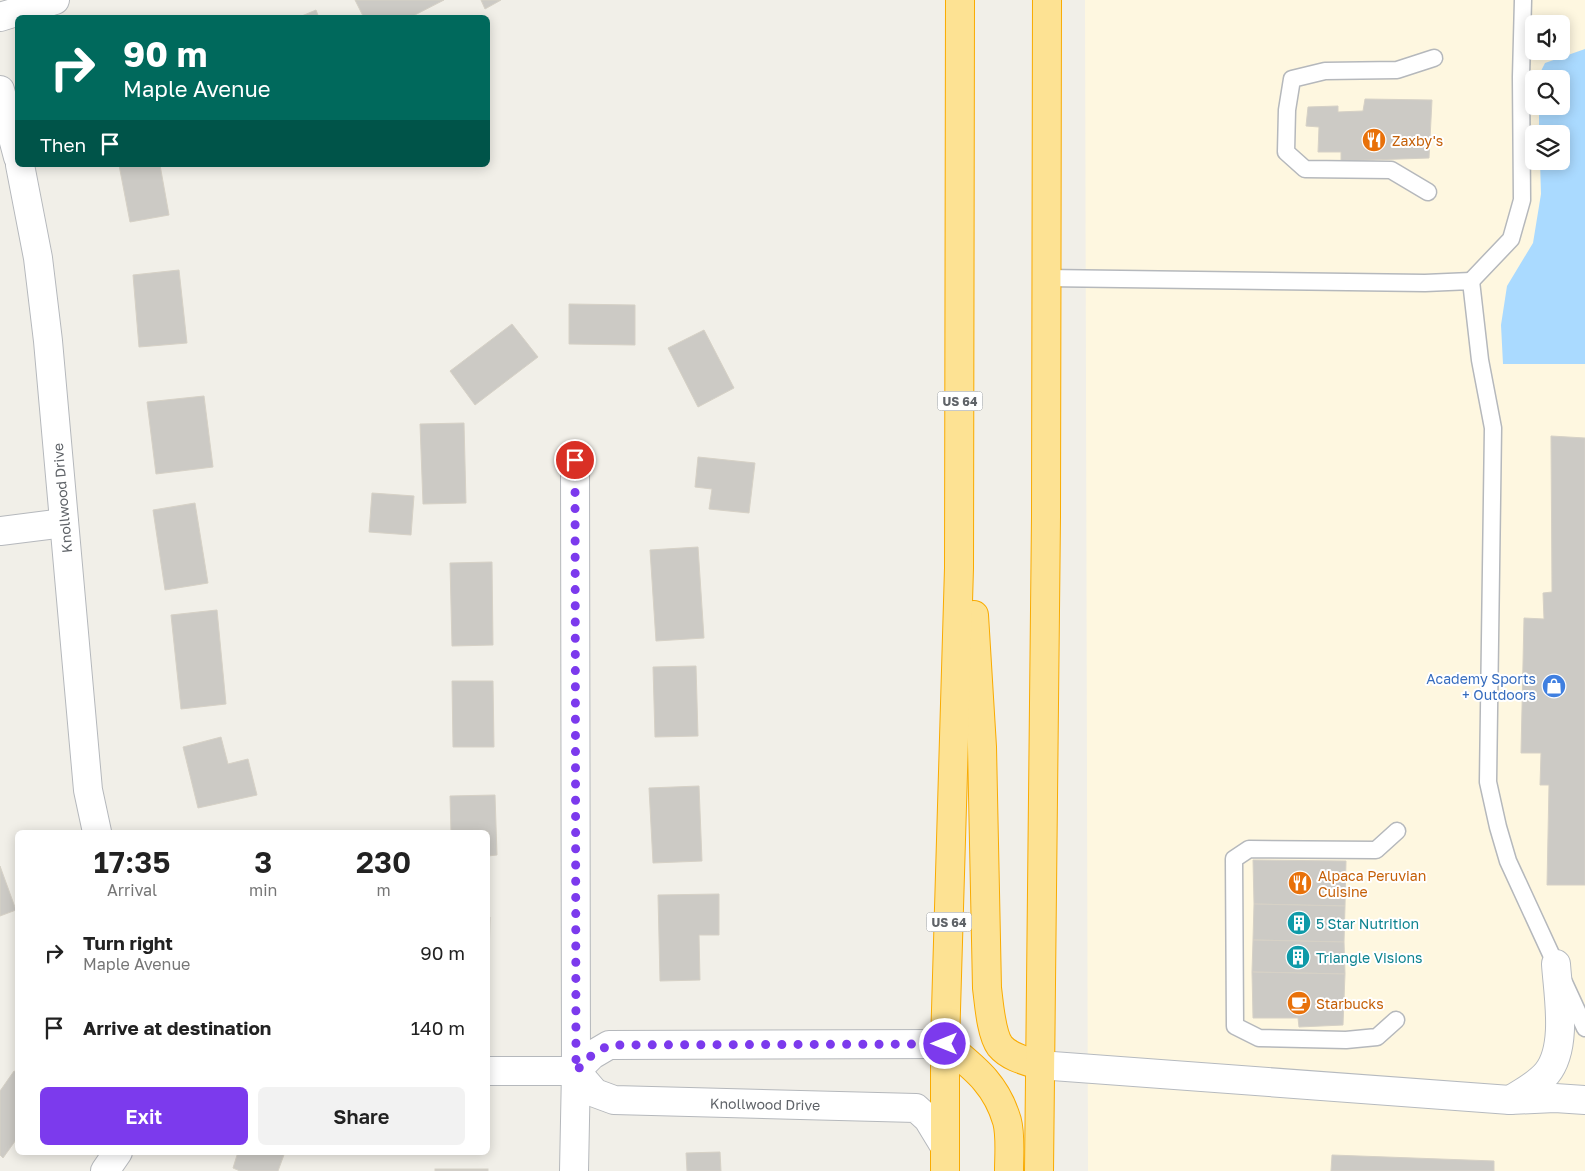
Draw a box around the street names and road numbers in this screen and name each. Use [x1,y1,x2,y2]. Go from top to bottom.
road number: US 64 [938,392,982,411]
street label: Knollwood Drive [49,442,75,554]
road number: US 64 [926,912,972,932]
street label: Knollwood Drive [710,1095,820,1113]

